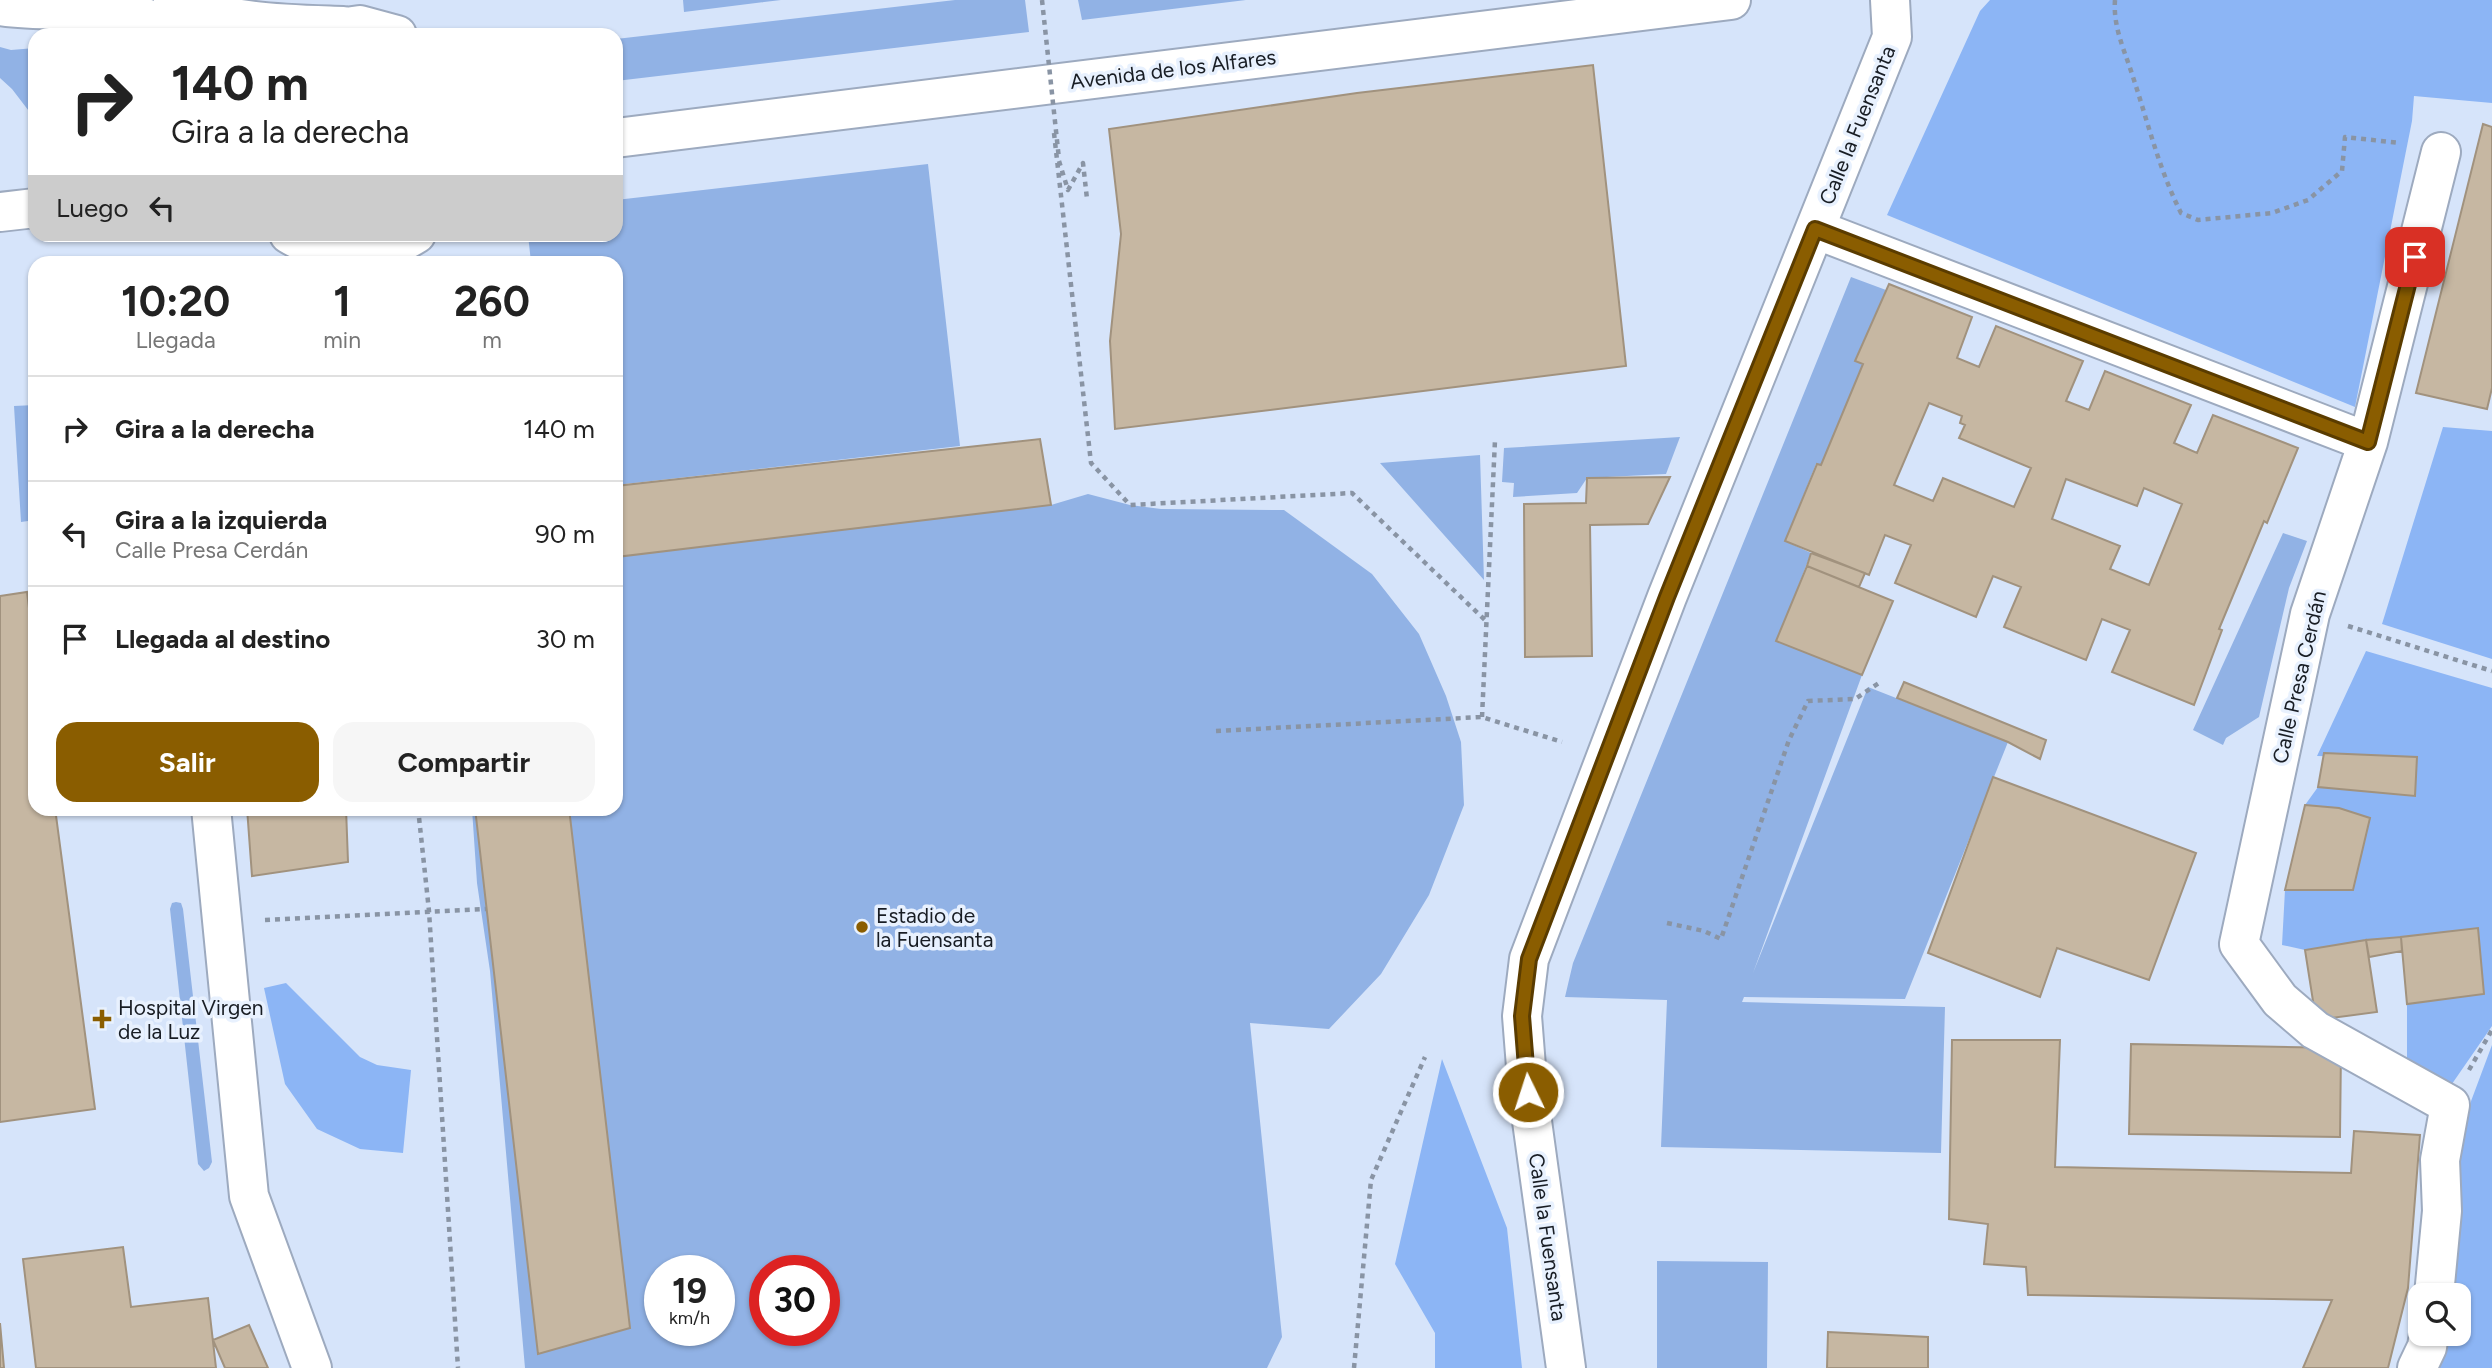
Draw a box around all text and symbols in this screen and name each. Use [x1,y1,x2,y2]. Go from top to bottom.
street label: Calle la Fuensanta [1814,42,1900,208]
street label: Avenida de los Alfares [1069,44,1277,94]
text: 140 m [171,53,309,112]
icon: right [56,56,147,147]
text: Gira a la derecha [171,113,409,151]
icon: left [143,189,181,227]
text: Luego [56,192,129,224]
pin [2385,227,2445,287]
icon: arrive [2396,238,2434,276]
text: 10:20 [121,276,230,327]
text: 1 [333,276,351,327]
text: 260 [454,276,530,327]
text: Llegada [136,326,216,354]
text: min [323,326,361,354]
text: m [482,326,502,354]
icon: right [56,410,94,448]
text: Gira a la derecha [115,413,315,445]
text: 140 m [523,413,595,445]
text: Gira a la izquierda [115,504,327,536]
icon: left [56,515,94,553]
text: 90 m [535,518,595,550]
text: Calle Presa Cerdán [115,536,308,564]
street label: Calle Presa Cerdán [2267,588,2331,766]
icon: arrive [56,620,94,658]
text: Llegada al destino [115,623,330,655]
text: 30 m [536,623,595,655]
button: Salir [56,722,319,802]
button: Compartir [333,722,595,802]
place label: Estadio de la Fuensanta [876,903,993,952]
marker: Estadio de la Fuensanta [854,919,870,935]
place label: Hospital Virgen de la Luz [118,995,263,1044]
marker: Hospital Virgen de la Luz [92,1009,112,1029]
position arrow [1491,1055,1565,1129]
street label: Calle la Fuensanta [1524,1151,1572,1323]
speed limit sign: 30 [749,1255,840,1346]
text: 19 [672,1270,707,1312]
map controls [2408,1283,2471,1346]
button: search [2408,1283,2471,1346]
text: km/h [669,1307,710,1329]

